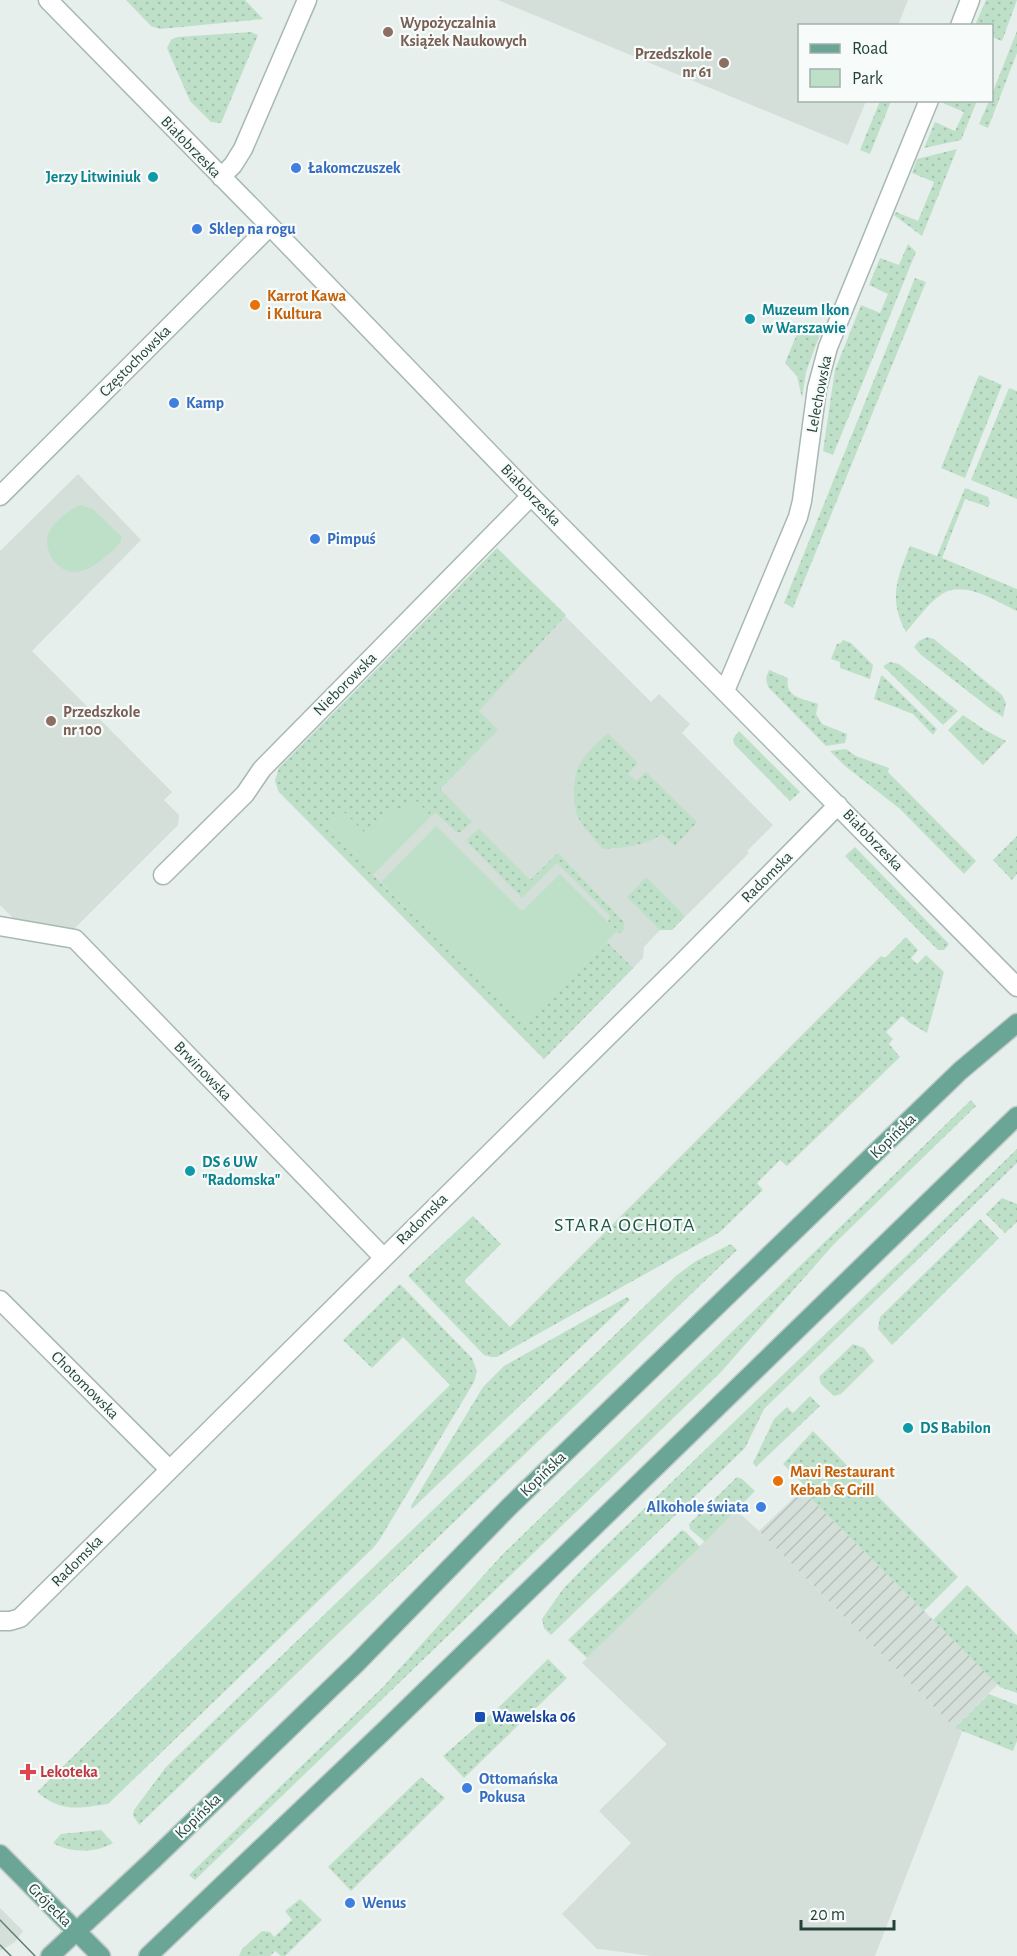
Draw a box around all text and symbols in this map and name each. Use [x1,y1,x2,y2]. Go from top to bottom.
place label: Wypożyczalnia Książek Naukowych [400,15,527,50]
legend [798,24,993,102]
marker: Wypożyczalnia Książek Naukowych [381,25,395,39]
text: Road [852,40,888,58]
place label: Przedszkole nr 61 [635,46,712,80]
marker: Przedszkole nr 61 [717,56,731,70]
text: Park [852,70,884,88]
street label: Białobrzeska [158,113,224,181]
place label: Łakomczuszek [307,160,401,176]
marker: Łakomczuszek [289,161,303,175]
place label: Jerzy Litwiniuk [46,169,141,186]
marker: Jerzy Litwiniuk [146,170,160,184]
place label: Sklep na rogu [209,221,296,237]
marker: Sklep na rogu [190,222,204,236]
place label: Karrot Kawa i Kultura [267,288,346,322]
marker: Karrot Kawa i Kultura [248,298,262,312]
place label: Muzeum Ikon w Warszawie [762,302,850,336]
marker: Muzeum Ikon w Warszawie [743,312,757,326]
street label: Częstochowska [96,322,174,400]
street label: Lelechowska [804,354,834,434]
place label: Kamp [186,395,224,411]
marker: Kamp [167,396,181,410]
street label: Białobrzeska [498,461,564,529]
place label: Pimpuś [327,531,376,547]
marker: Pimpuś [308,532,322,546]
street label: Nieborowska [310,649,380,719]
place label: Przedszkole nr 100 [63,704,141,738]
marker: Przedszkole nr 100 [44,714,58,728]
street label: Białobrzeska [840,806,906,874]
street label: Radomska [738,848,796,906]
street label: Brwinowska [171,1038,235,1104]
street label: Kopińska [867,1111,919,1161]
place label: DS 6 UW "Radomska" [202,1154,281,1188]
marker: DS 6 UW "Radomska" [183,1164,197,1178]
street label: Radomska [393,1190,451,1248]
district label: STARA OCHOTA [554,1215,696,1235]
street label: Chotomowska [48,1348,122,1422]
place label: DS Babilon [920,1420,991,1436]
marker: DS Babilon [901,1421,915,1435]
street label: Kopińska [517,1449,569,1499]
place label: Mavi Restaurant Kebab & Grill [790,1464,895,1498]
marker: Mavi Restaurant Kebab & Grill [771,1474,785,1488]
place label: Alkohole świata [647,1499,749,1515]
marker: Alkohole świata [754,1500,768,1514]
street label: Radomska [48,1532,106,1590]
place label: Wawelska 06 [492,1709,576,1725]
marker: Wawelska 06 [473,1710,487,1724]
place label: Lekoteka [40,1764,98,1780]
marker: Lekoteka [21,1765,35,1779]
place label: Ottomańska Pokusa [479,1771,559,1805]
marker: Ottomańska Pokusa [460,1781,474,1795]
street label: Kopińska [172,1791,224,1841]
street label: Grójecka [24,1880,75,1931]
scale bar [801,1893,894,1931]
place label: Wenus [362,1895,406,1911]
marker: Wenus [343,1896,357,1910]
text: 20 m [810,1906,845,1924]

